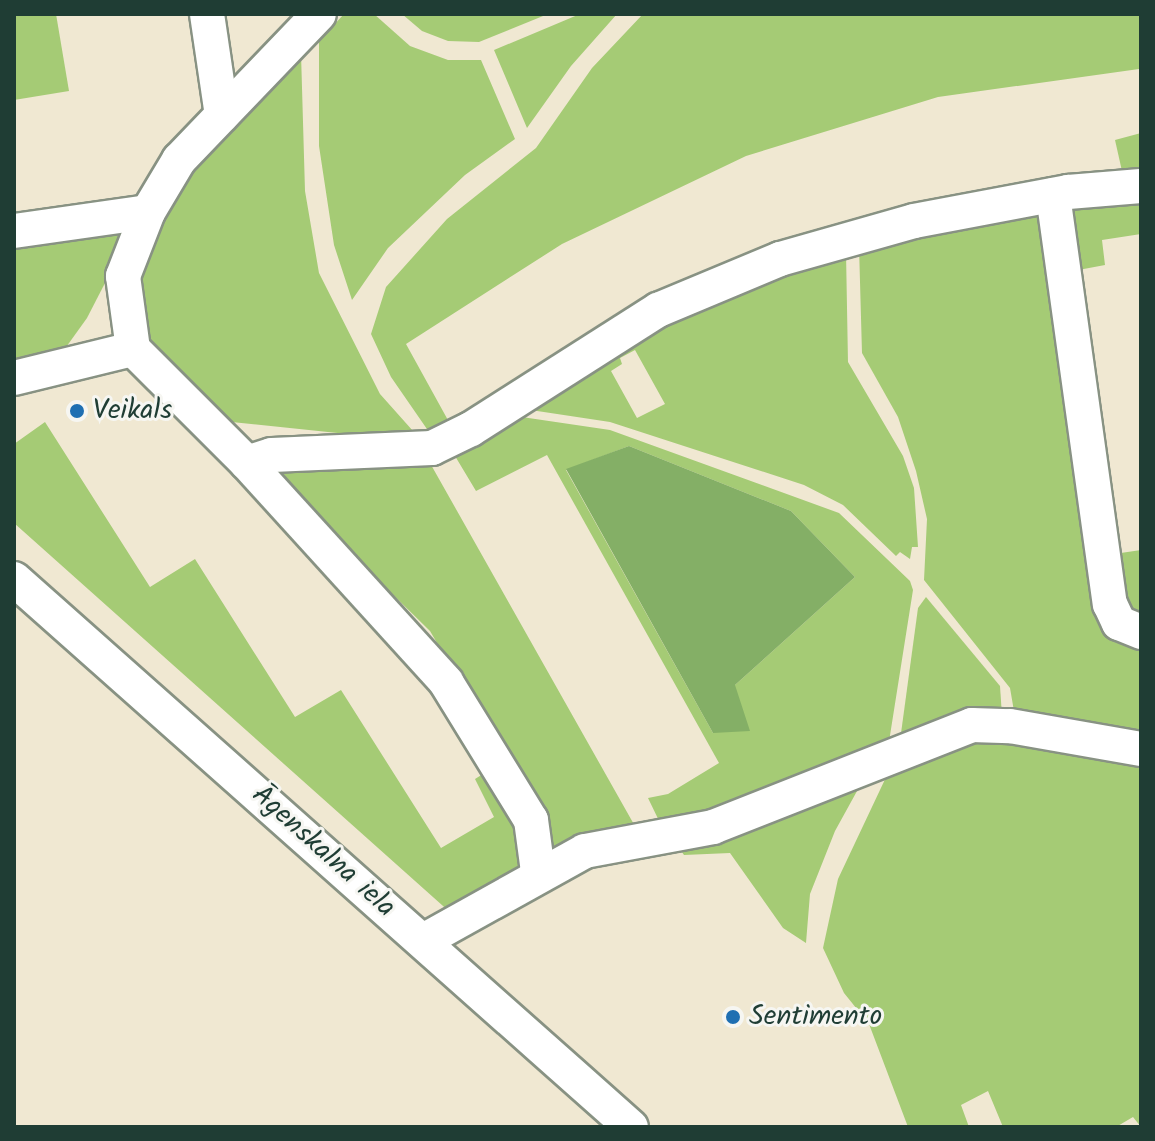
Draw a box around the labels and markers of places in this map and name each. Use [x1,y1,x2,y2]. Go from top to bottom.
place label: Veikals [93,394,172,428]
marker: Veikals [68,402,86,420]
place label: Sentimento [749,1000,882,1034]
marker: Sentimento [724,1008,742,1026]

